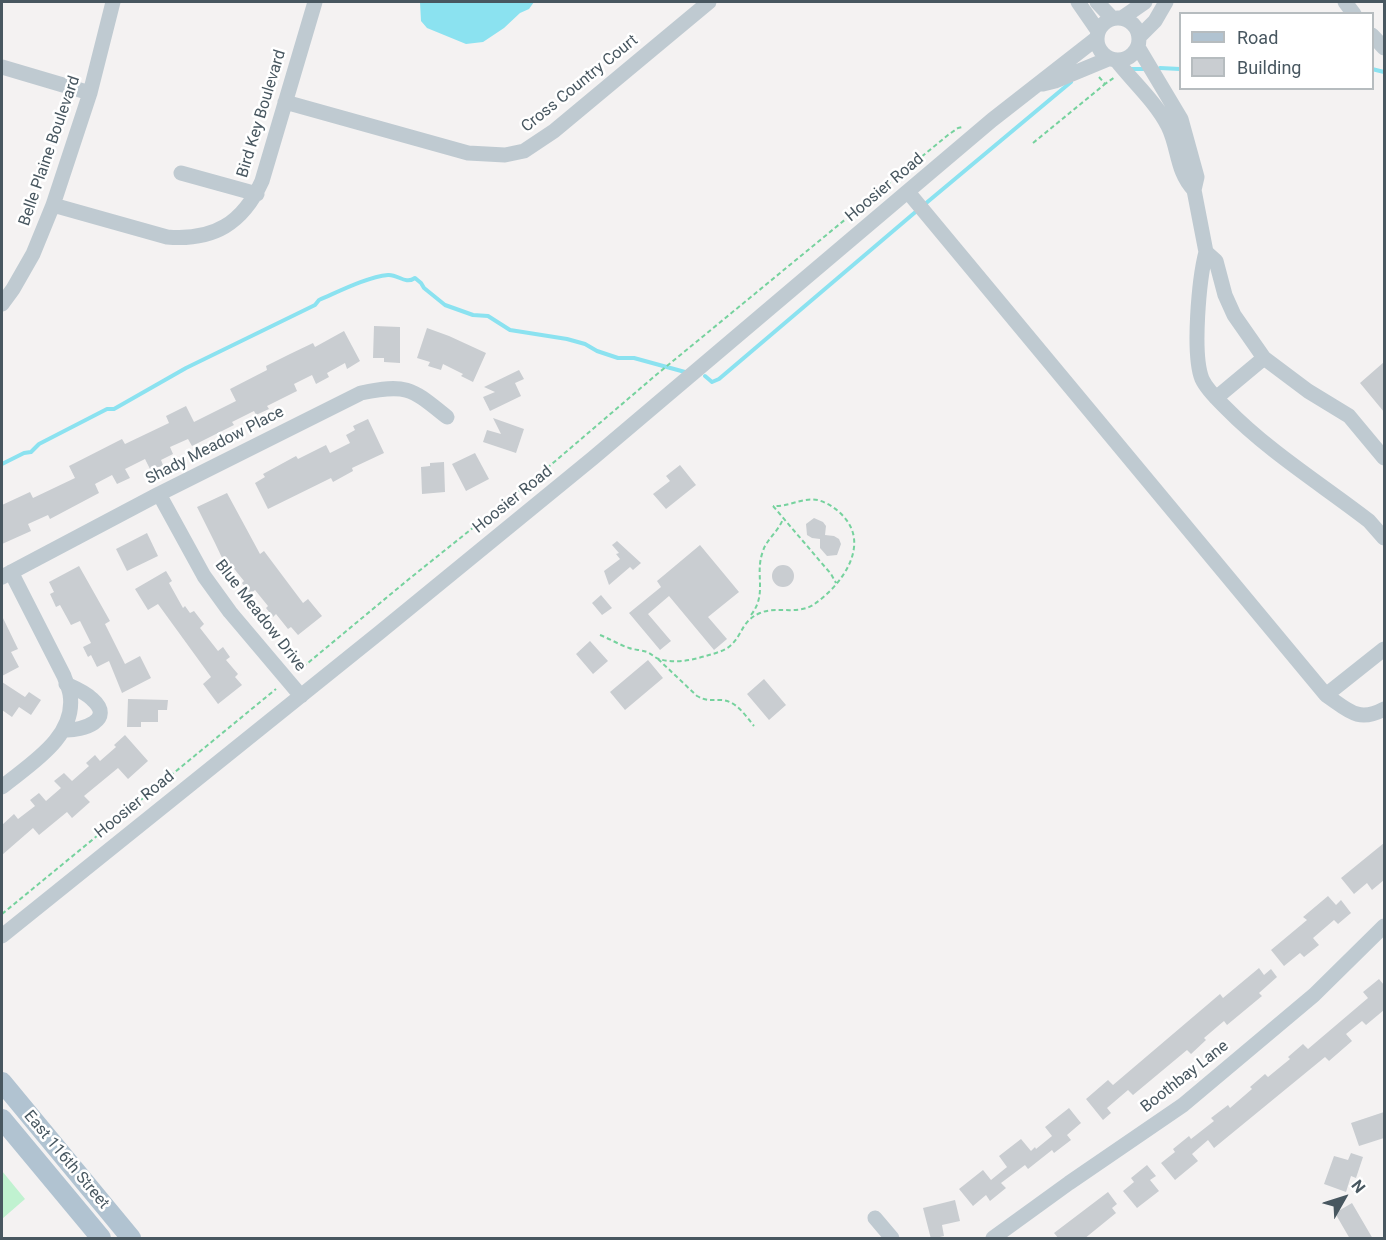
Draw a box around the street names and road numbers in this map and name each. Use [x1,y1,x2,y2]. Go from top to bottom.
street label: Cross Country Court [518,31,642,137]
street label: Bird Key Boulevard [233,48,291,180]
street label: Belle Plaine Boulevard [15,73,85,229]
street label: Hoosier Road [842,150,928,226]
street label: Shady Meadow Place [143,403,287,489]
street label: Hoosier Road [470,462,556,538]
street label: Blue Meadow Drive [210,556,310,676]
street label: Hoosier Road [92,767,178,843]
street label: Boothbay Lane [1137,1037,1233,1117]
street label: East 116th Street [19,1107,113,1213]

